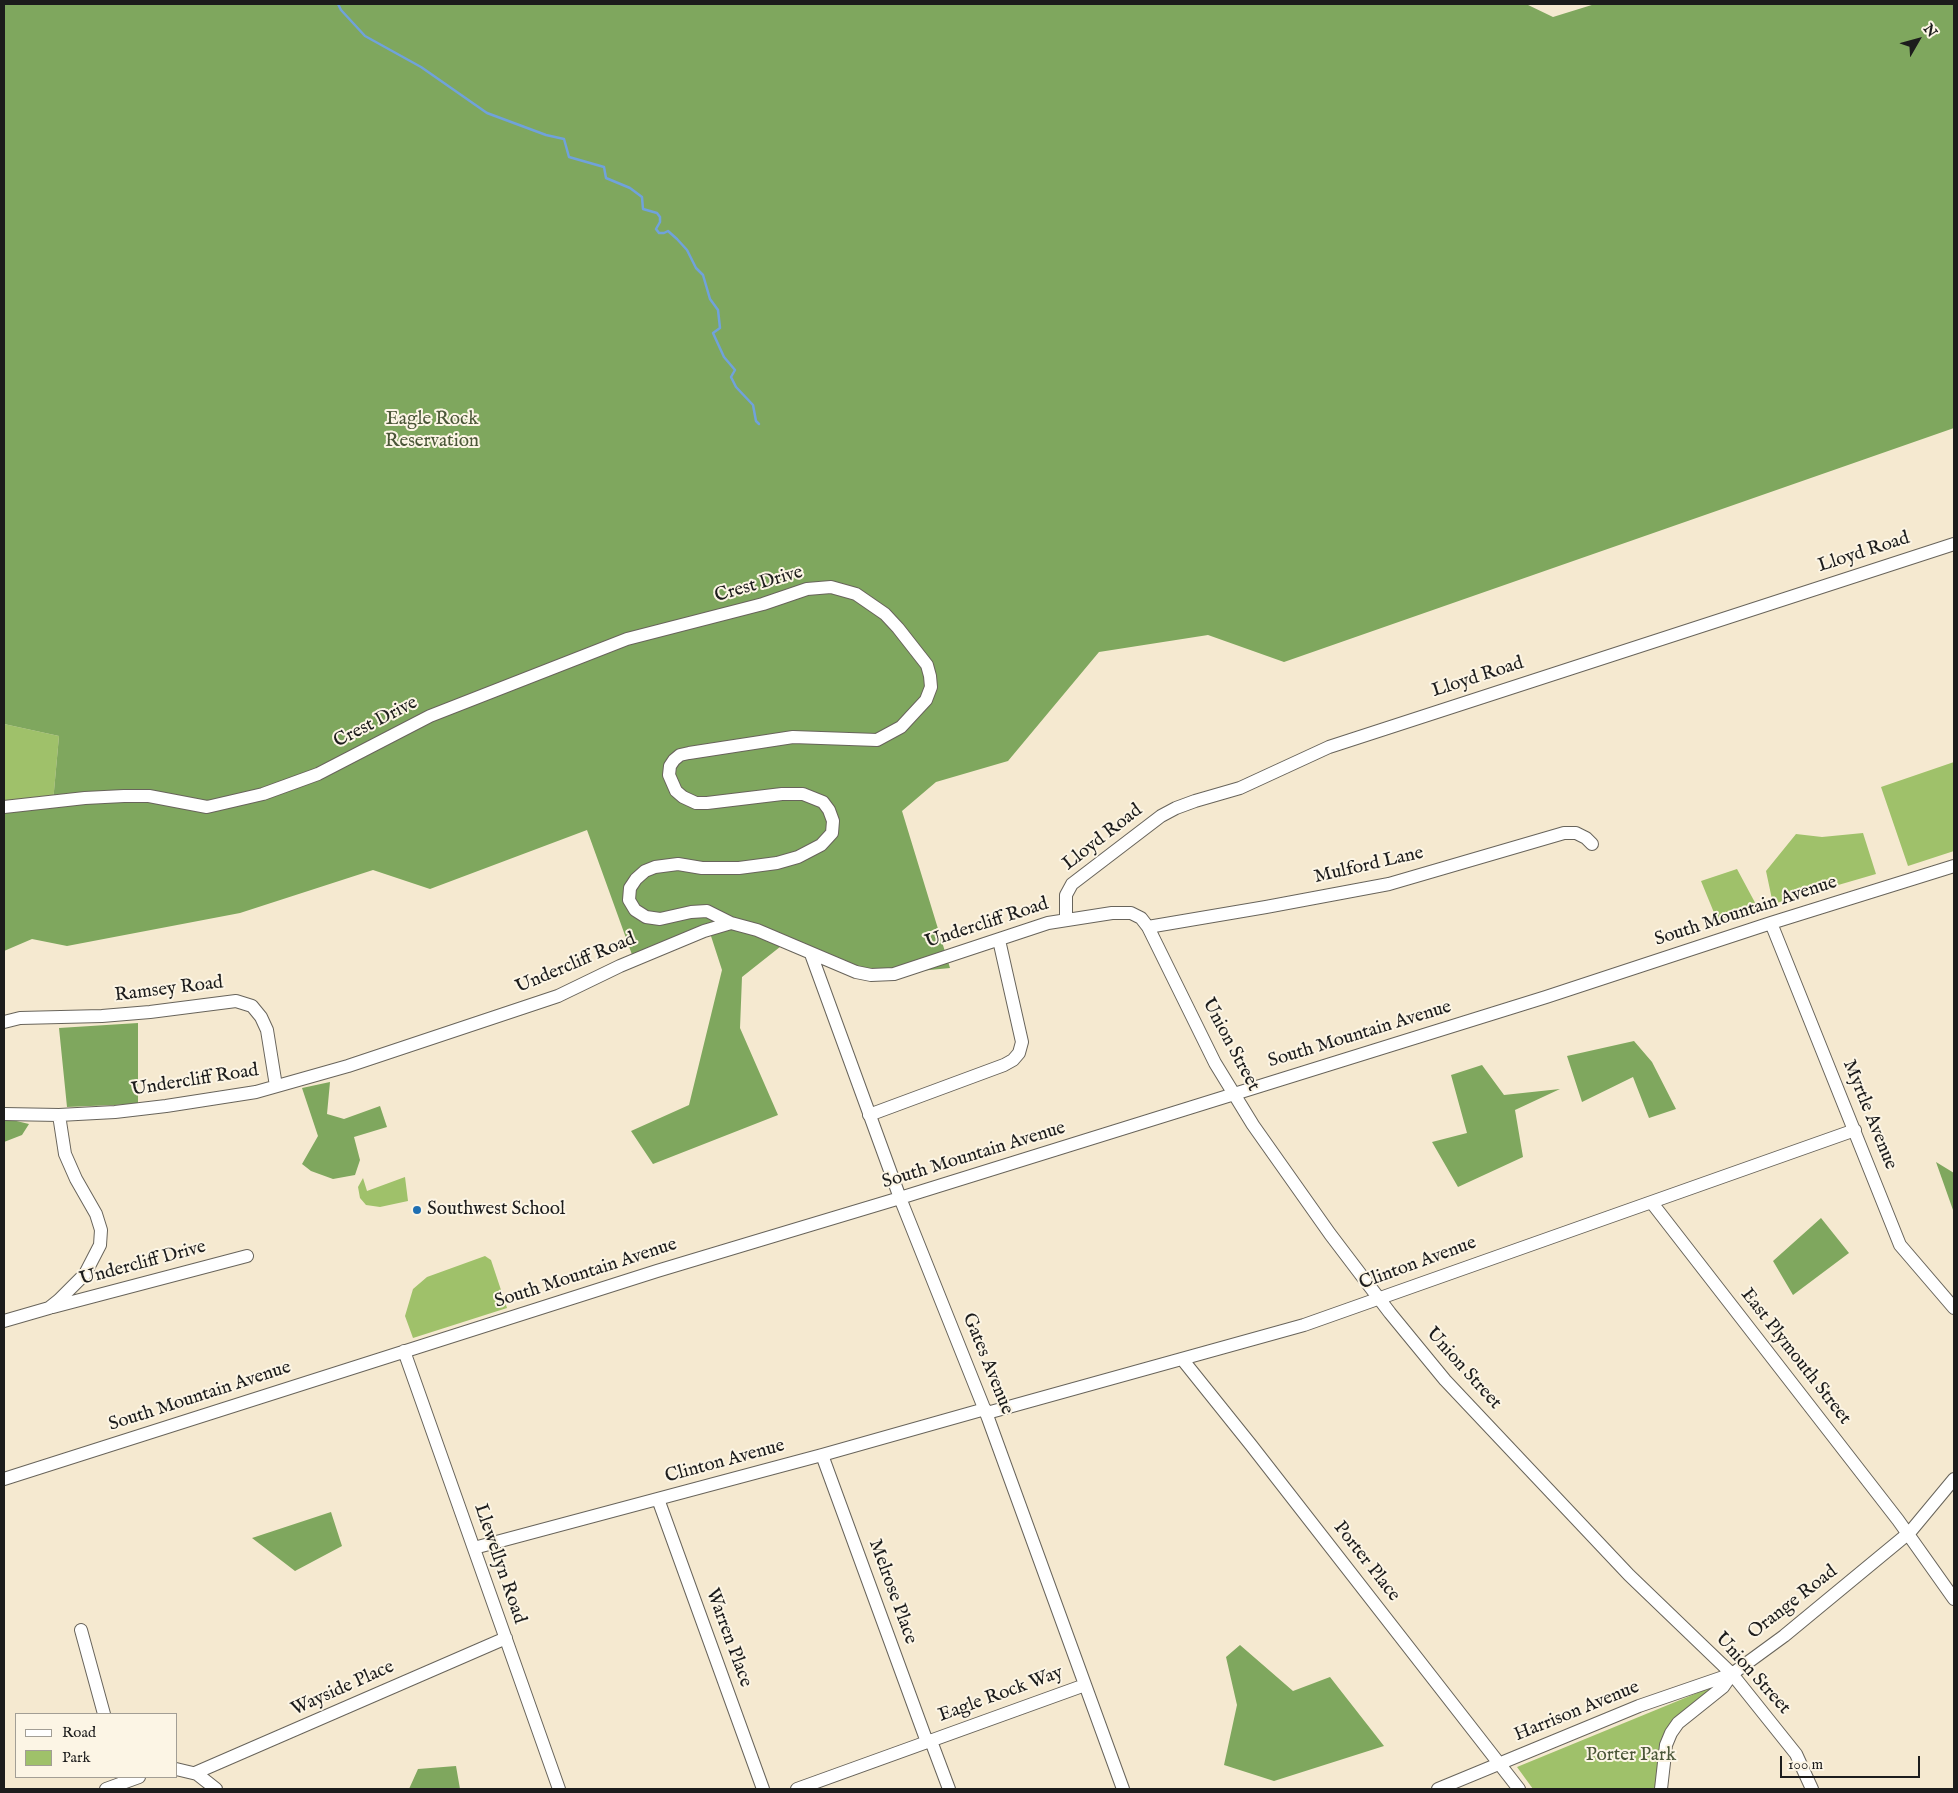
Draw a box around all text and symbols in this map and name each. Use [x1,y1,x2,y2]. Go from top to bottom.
north arrow [1893,15,1943,65]
text: N [1919,20,1941,41]
park label: Eagle Rock Reservation [385,409,479,453]
street label: Lloyd Road [1815,528,1913,578]
street label: Crest Drive [712,562,806,608]
street label: Lloyd Road [1429,653,1527,703]
street label: Crest Drive [330,692,422,754]
street label: Lloyd Road [1059,800,1147,876]
street label: Mulford Lane [1312,842,1426,890]
street label: South Mountain Avenue [1652,872,1840,952]
street label: Undercliff Road [922,893,1052,955]
street label: Undercliff Road [512,928,640,1000]
street label: Ramsey Road [113,972,225,1008]
street label: Union Street [1196,994,1264,1096]
street label: South Mountain Avenue [1266,996,1454,1074]
street label: Myrtle Avenue [1837,1057,1901,1173]
street label: Undercliff Road [130,1060,260,1102]
street label: South Mountain Avenue [880,1117,1068,1195]
place label: Southwest School [427,1199,565,1221]
marker: Southwest School [411,1204,423,1216]
street label: Clinton Avenue [1356,1232,1480,1296]
street label: South Mountain Avenue [492,1234,680,1314]
street label: Undercliff Drive [77,1236,209,1292]
street label: East Plymouth Street [1735,1284,1855,1430]
street label: Gates Avenue [956,1310,1018,1418]
street label: Union Street [1420,1323,1506,1415]
street label: South Mountain Avenue [106,1357,294,1437]
street label: Clinton Avenue [663,1435,787,1489]
street label: Llewellyn Road [468,1501,530,1627]
street label: Porter Place [1328,1517,1404,1607]
street label: Melrose Place [863,1537,921,1647]
street label: Orange Road [1744,1561,1842,1645]
street label: Warren Place [700,1586,756,1690]
street label: Union Street [1709,1628,1795,1720]
street label: Wayside Place [288,1656,398,1722]
street label: Eagle Rock Way [936,1662,1066,1728]
street label: Harrison Avenue [1511,1677,1643,1747]
legend [15,1713,178,1778]
text: Road [62,1723,96,1742]
park label: Porter Park [1586,1745,1676,1767]
scale bar [1783,1746,1923,1778]
text: Park [62,1748,91,1767]
text: 100 m [1788,1755,1823,1774]

